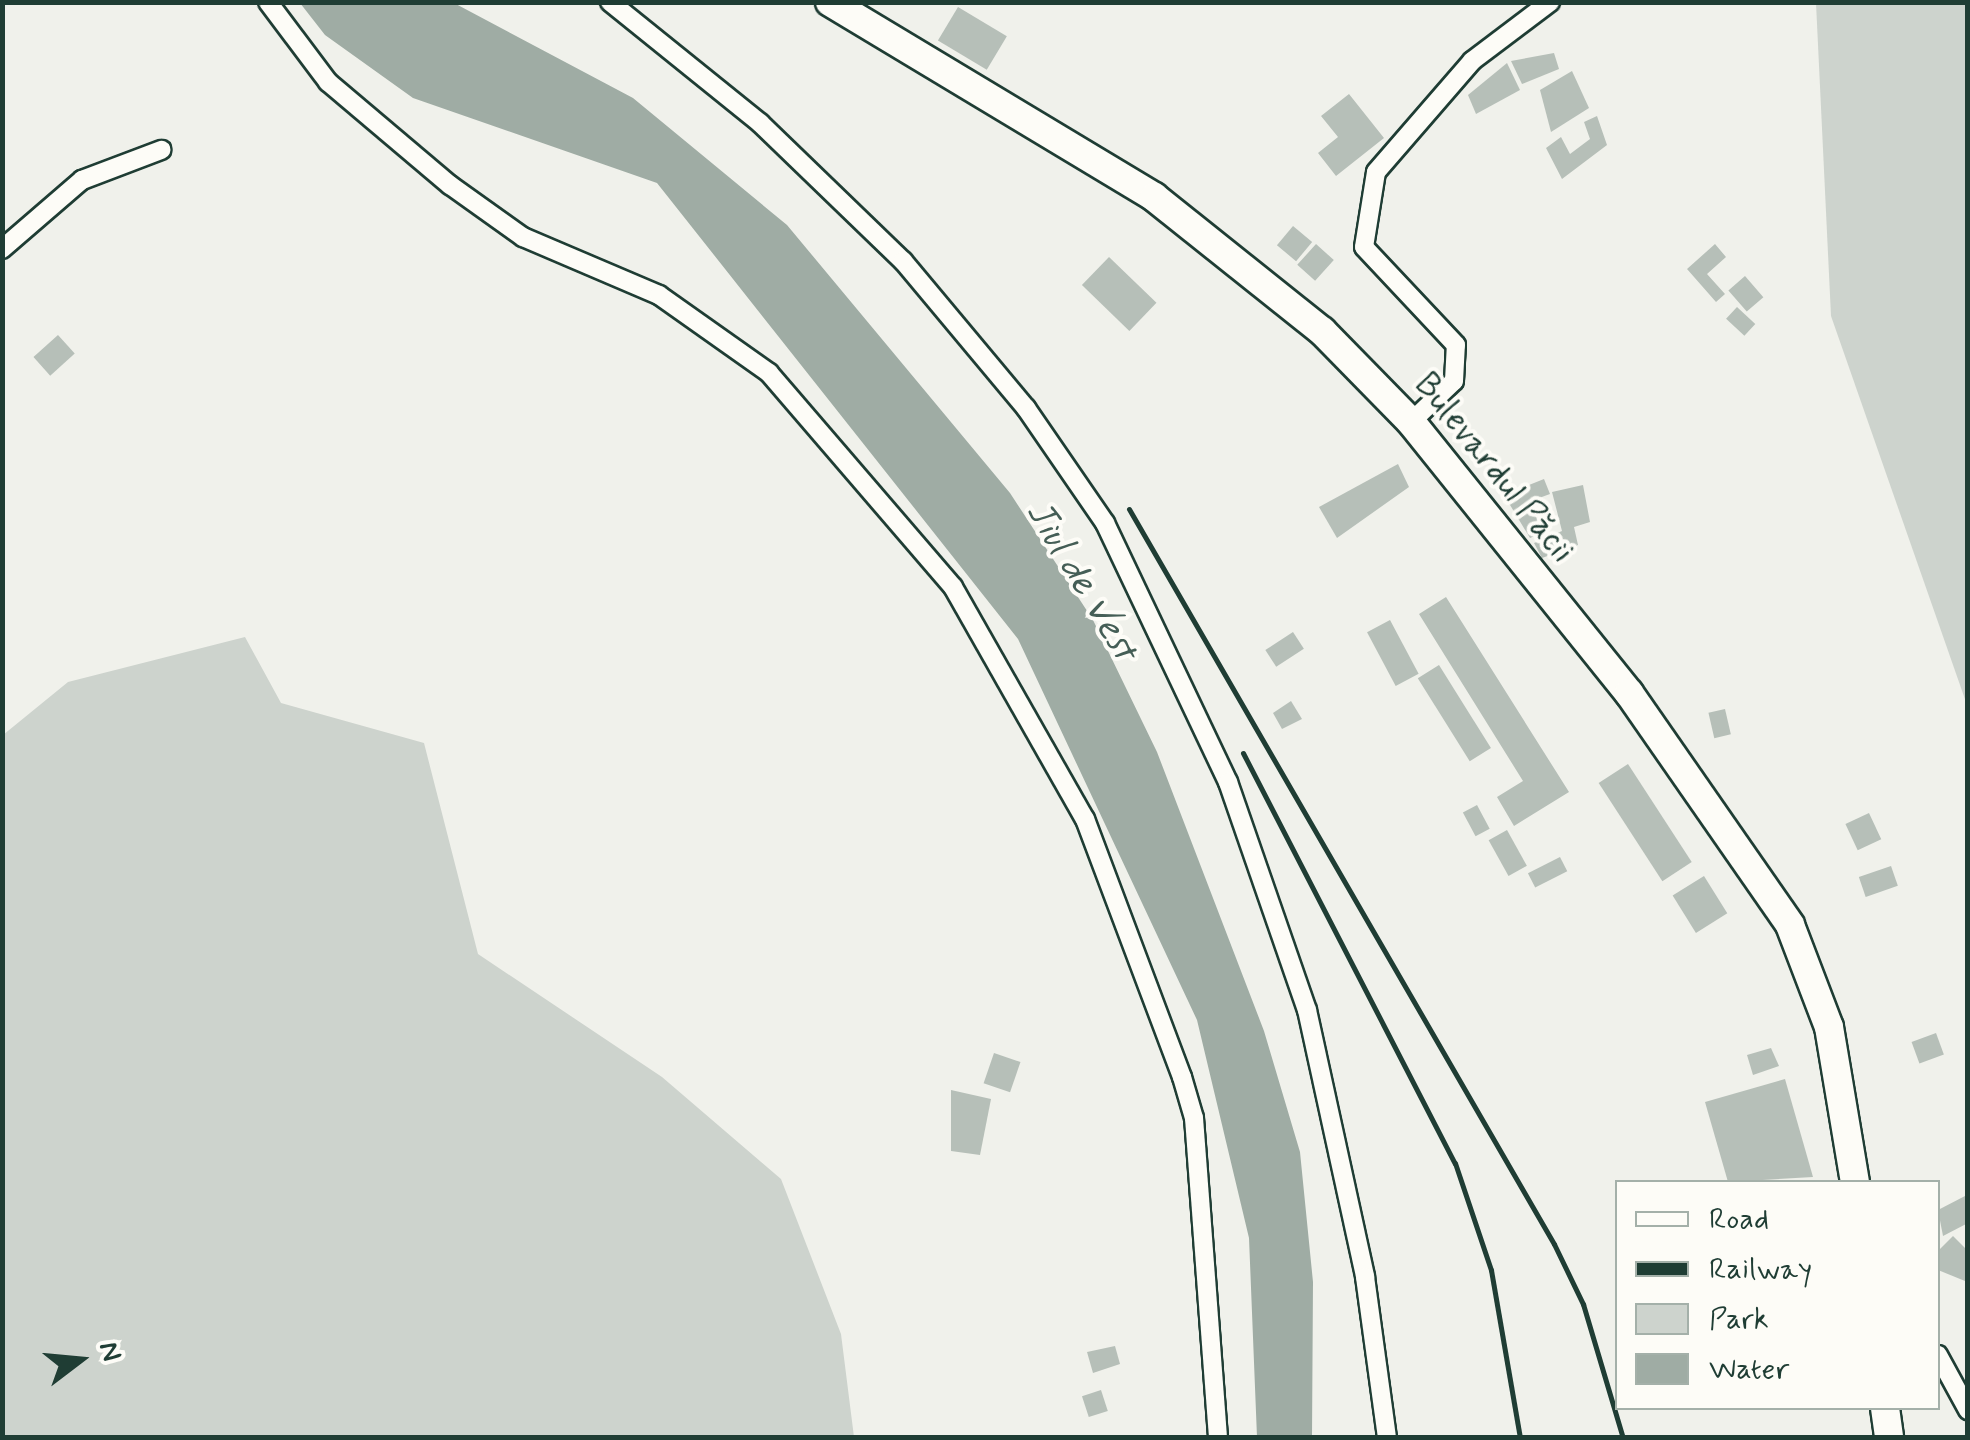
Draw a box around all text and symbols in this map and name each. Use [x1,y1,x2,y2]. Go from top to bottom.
street label: Bulevardul Păcii [1405,365,1583,571]
water label: Jiul de Vest [1016,493,1146,669]
legend [1615,1180,1940,1410]
text: Road [1709,1200,1769,1239]
text: Railway [1709,1250,1812,1289]
text: Park [1709,1300,1769,1339]
north arrow [30,1310,130,1410]
text: N [89,1338,130,1366]
text: Water [1709,1350,1789,1389]

